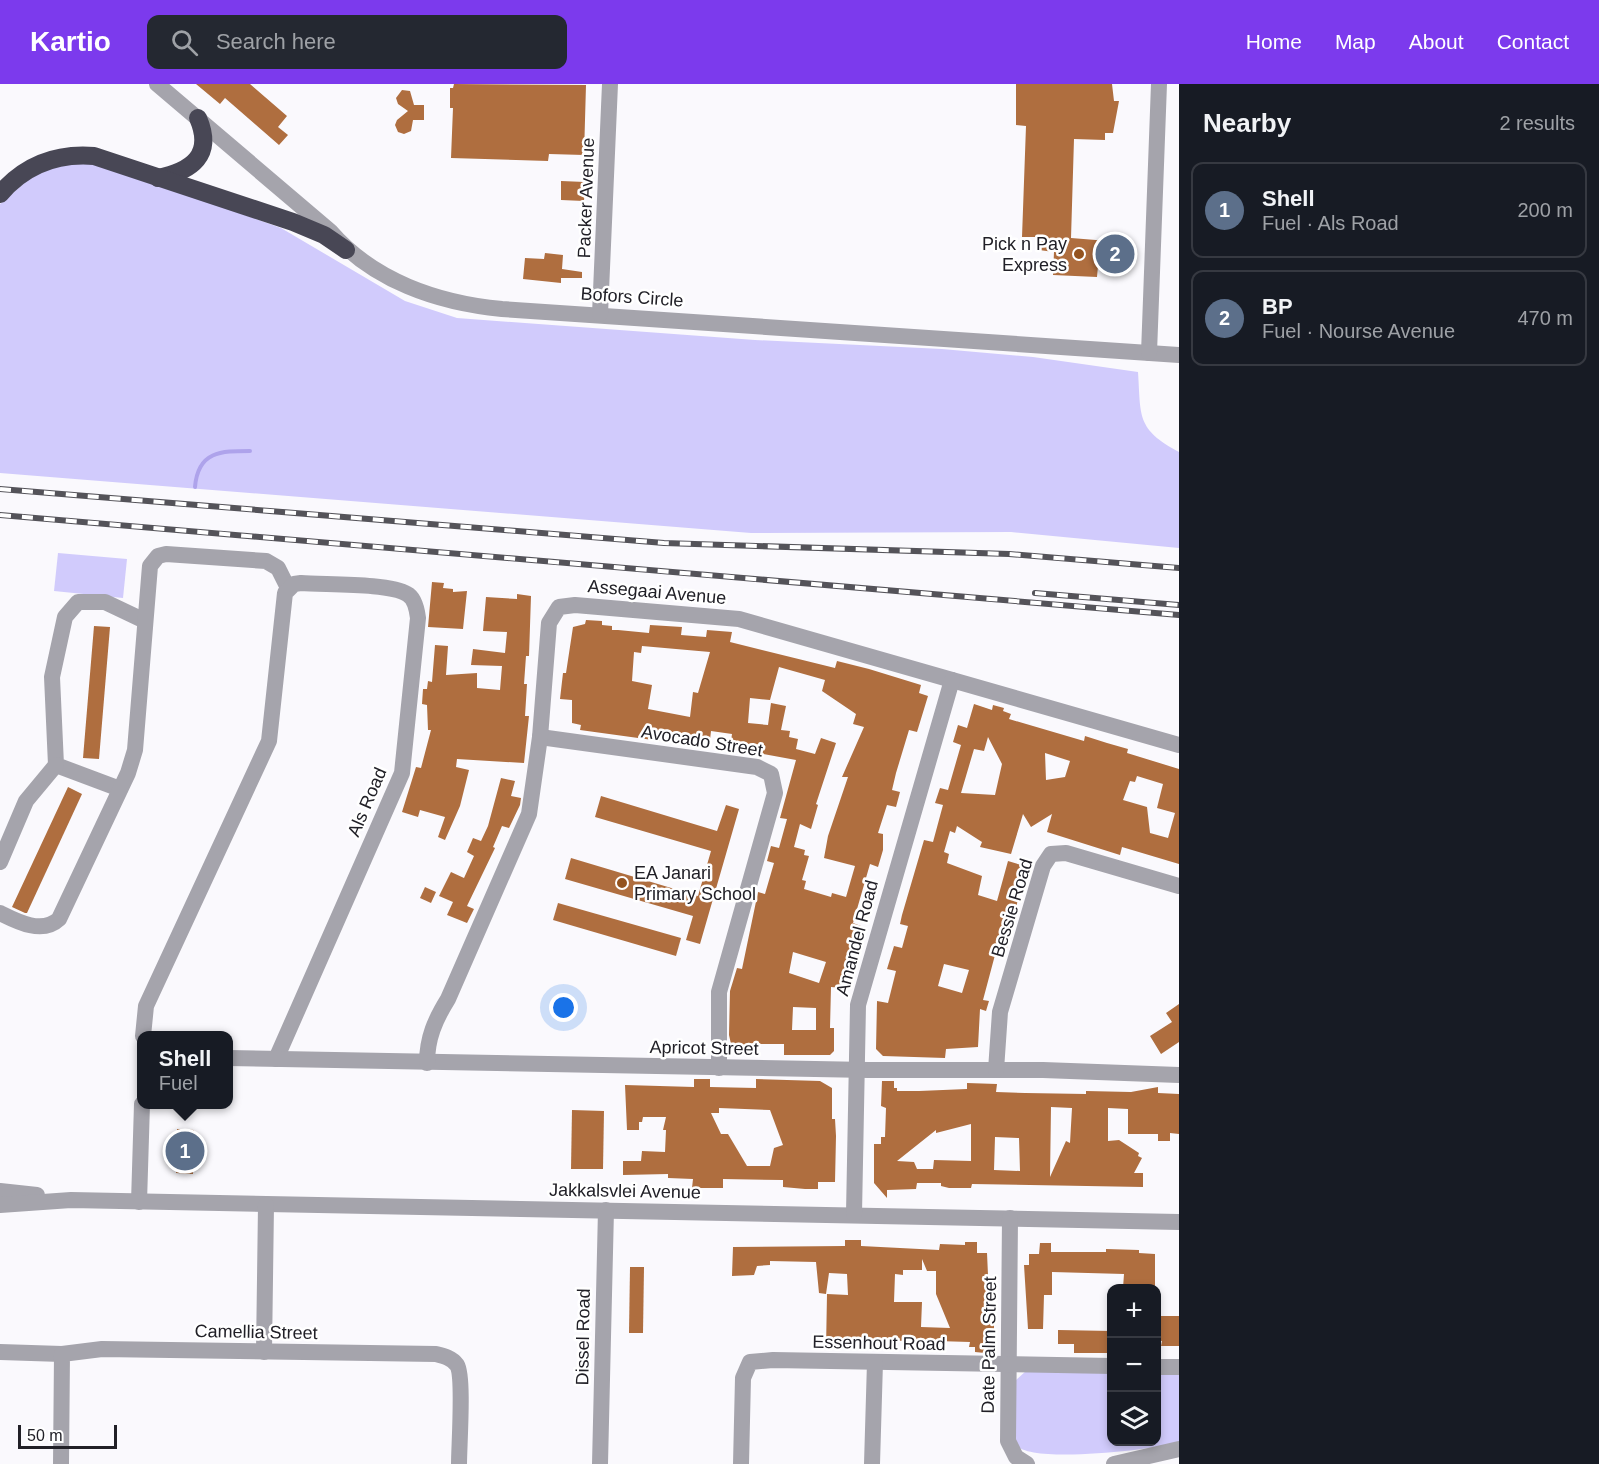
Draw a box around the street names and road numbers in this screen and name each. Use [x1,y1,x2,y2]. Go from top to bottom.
street label: Packer Avenue [574,137,598,259]
street label: Bofors Circle [580,283,684,311]
street label: Assegaai Avenue [587,576,727,608]
street label: Avocado Street [640,722,764,760]
street label: Als Road [344,764,390,840]
street label: Bessie Road [988,856,1036,960]
street label: Amandel Road [832,878,882,998]
street label: Apricot Street [649,1037,759,1059]
street label: Jakkalsvlei Avenue [549,1180,701,1202]
street label: Date Palm Street [978,1276,1000,1414]
street label: Dissel Road [572,1288,594,1386]
street label: Camellia Street [194,1321,318,1343]
street label: Essenhout Road [812,1332,946,1354]

